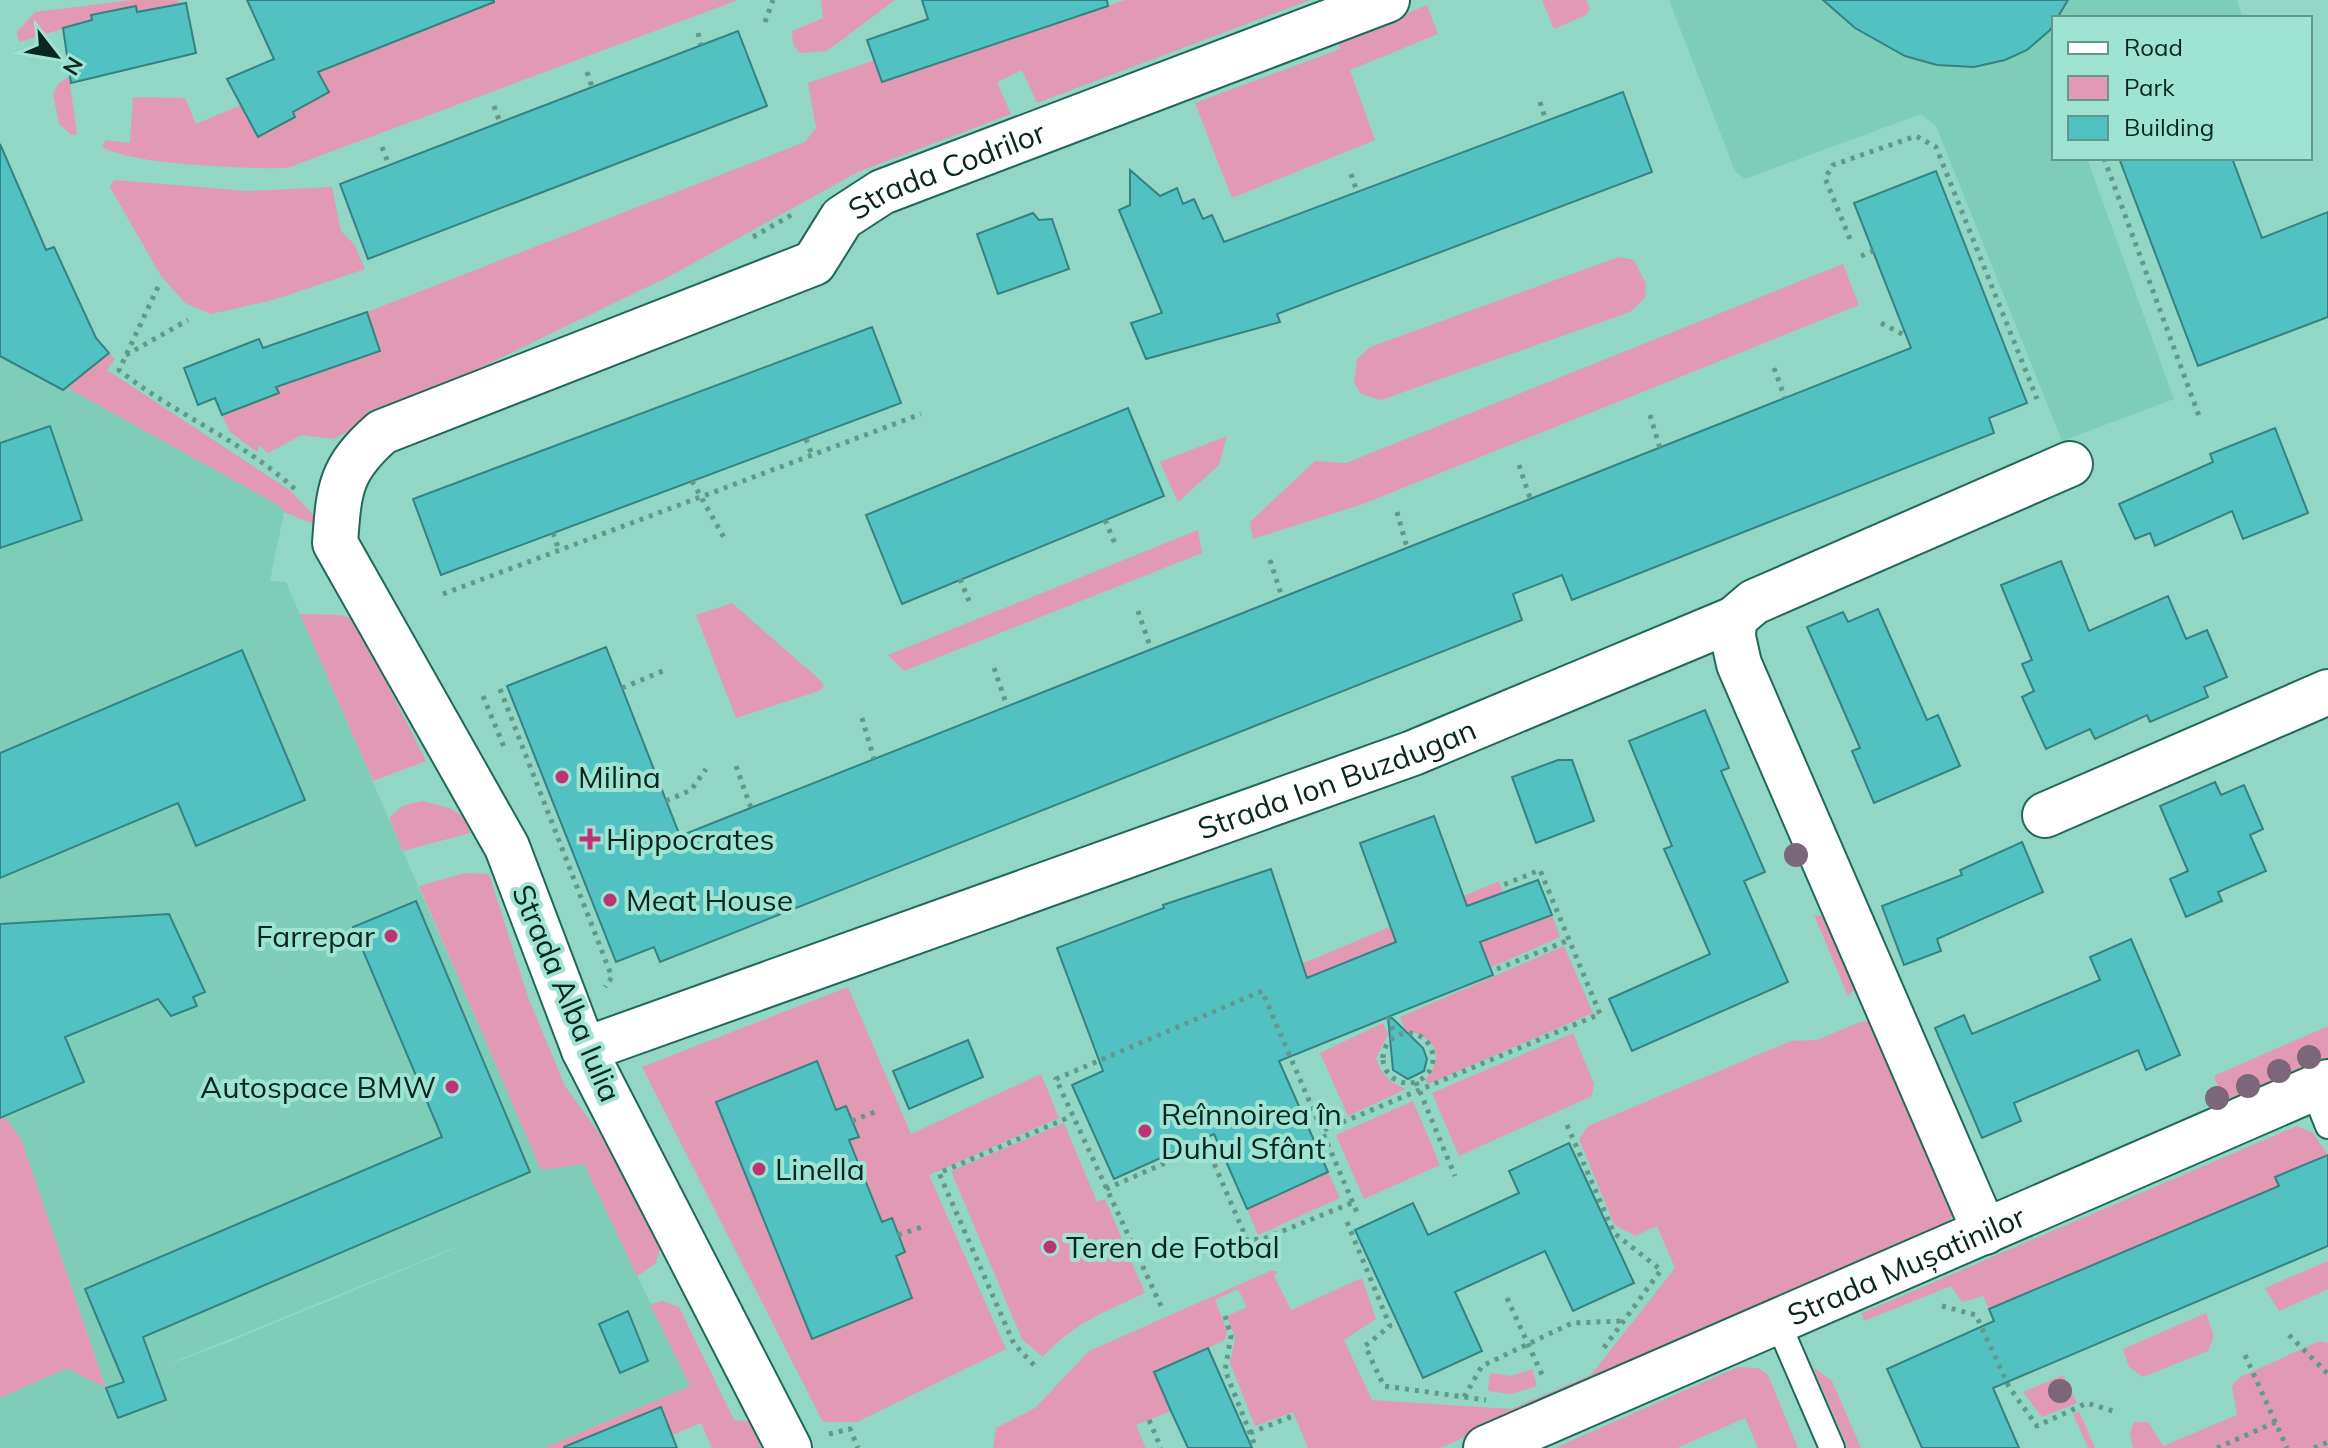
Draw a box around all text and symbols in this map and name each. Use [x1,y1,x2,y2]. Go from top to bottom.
north arrow [16,16,96,96]
legend [2052,16,2312,160]
text: Road [2124,32,2183,62]
text: N [57,52,89,81]
text: Park [2124,72,2175,102]
text: Building [2124,112,2214,142]
street label: Strada Codrilor [841,113,1050,228]
street label: Strada Ion Buzdugan [1192,710,1482,848]
place label: Milina [578,758,661,796]
marker: Milina [553,768,571,786]
place label: Hippocrates [606,820,774,858]
marker: Hippocrates [581,830,599,848]
street label: Strada Alba Iulia [504,879,630,1107]
place label: Meat House [626,881,793,919]
marker: Meat House [601,891,619,909]
place label: Farrepar [256,917,375,955]
marker: Farrepar [382,927,400,945]
place label: Autospace BMW [200,1068,436,1106]
marker: Autospace BMW [443,1078,461,1096]
place label: Reînnoirea în Duhul Sfânt [1161,1095,1342,1167]
marker: Reînnoirea în Duhul Sfânt [1136,1122,1154,1140]
place label: Linella [775,1150,865,1188]
marker: Linella [750,1160,768,1178]
street label: Strada Mușatinilor [1781,1197,2031,1334]
place label: Teren de Fotbal [1066,1228,1280,1266]
marker: Teren de Fotbal [1041,1238,1059,1256]

